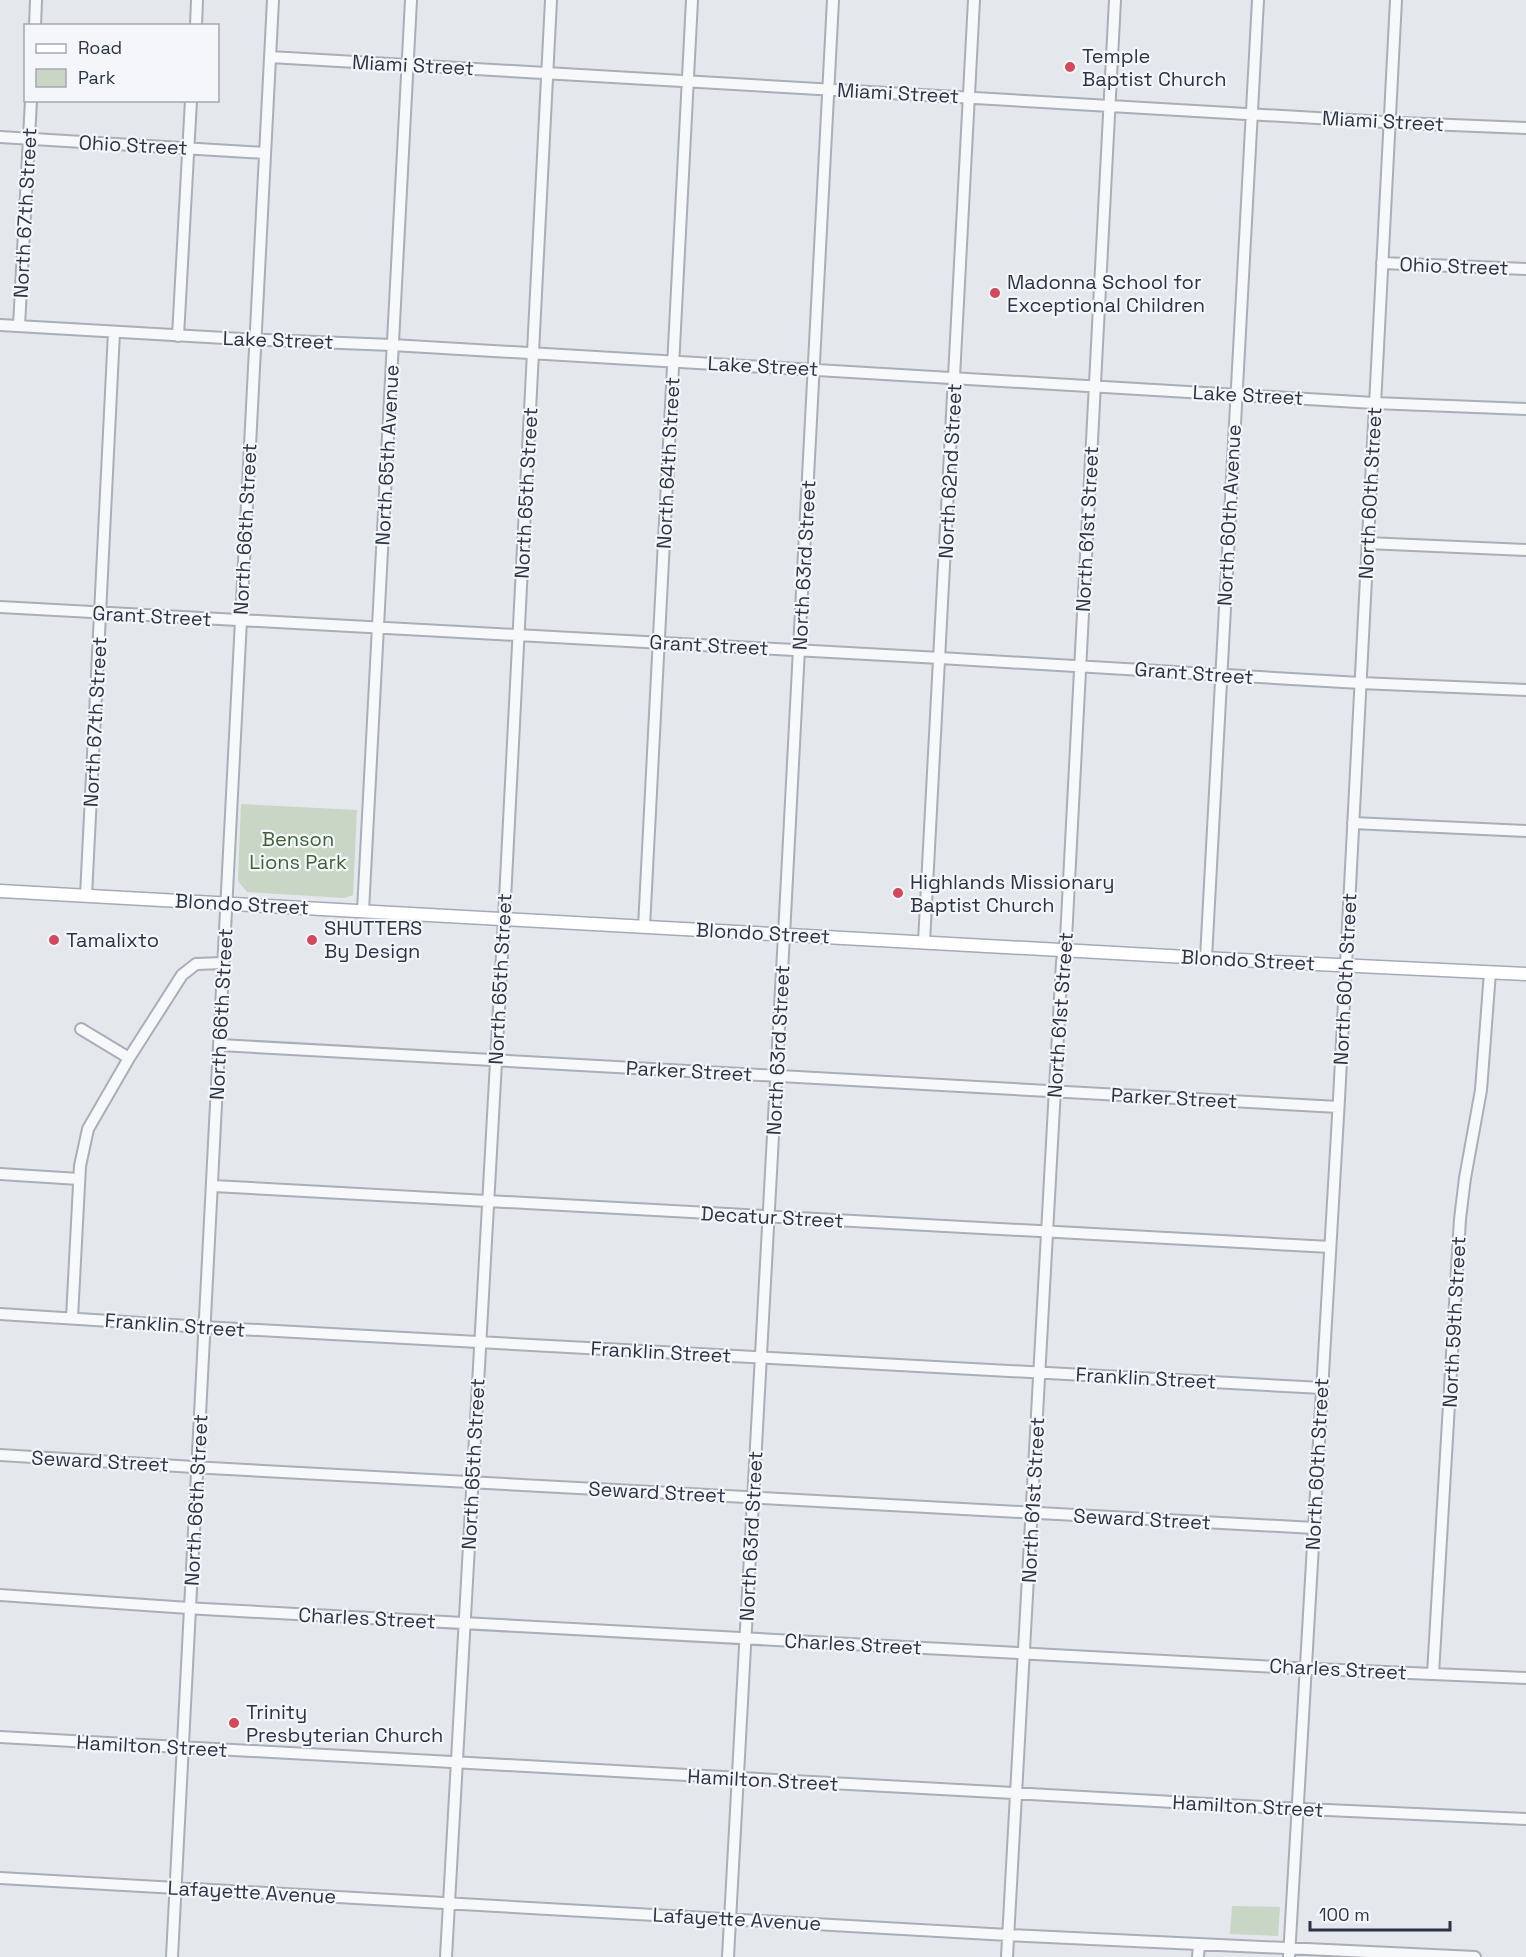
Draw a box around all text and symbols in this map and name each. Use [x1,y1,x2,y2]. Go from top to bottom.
legend [24,24,219,102]
text: Road [78,36,122,59]
place label: Temple Baptist Church [1082,43,1227,92]
street label: Miami Street [351,49,475,81]
marker: Temple Baptist Church [1063,60,1077,74]
text: Park [78,66,116,89]
street label: Miami Street [836,77,960,109]
street label: Miami Street [1321,105,1445,137]
street label: North 67th Street [8,127,42,299]
street label: Ohio Street [78,129,188,161]
street label: Ohio Street [1399,251,1509,281]
place label: Madonna School for Exceptional Children [1007,269,1205,318]
marker: Madonna School for Exceptional Children [988,286,1002,300]
street label: Lake Street [222,325,334,355]
street label: Lake Street [707,350,819,382]
street label: North 65th Avenue [369,364,405,546]
street label: North 64th Street [651,376,685,550]
street label: Lake Street [1192,379,1304,411]
street label: North 62nd Street [932,383,968,559]
street label: North 60th Street [1353,406,1387,580]
street label: North 65th Street [509,407,543,579]
street label: North 60th Avenue [1211,424,1247,606]
street label: North 66th Street [228,442,262,616]
street label: North 61st Street [1070,445,1104,613]
street label: North 63rd Street [787,479,821,651]
street label: Grant Street [92,600,212,632]
street label: Grant Street [649,629,769,661]
street label: North 67th Street [78,636,112,808]
street label: Grant Street [1134,656,1254,690]
park label: Benson Lions Park [249,826,347,875]
place label: Highlands Missionary Baptist Church [910,869,1114,918]
marker: Highlands Missionary Baptist Church [891,886,905,900]
street label: Blondo Street [174,888,310,920]
street label: North 60th Street [1328,892,1362,1066]
street label: North 65th Street [483,893,517,1065]
place label: SHUTTERS By Design [324,915,422,964]
street label: Blondo Street [695,917,831,949]
place label: Tamalixto [66,927,159,953]
street label: North 66th Street [204,927,238,1101]
street label: North 61st Street [1041,931,1079,1099]
marker: Tamalixto [47,933,61,947]
marker: SHUTTERS By Design [305,933,319,947]
street label: Blondo Street [1180,944,1316,976]
street label: North 63rd Street [761,964,795,1136]
street label: Parker Street [625,1055,753,1087]
street label: Parker Street [1110,1082,1238,1114]
street label: Decatur Street [700,1200,844,1234]
street label: North 59th Street [1437,1236,1471,1408]
street label: Franklin Street [104,1307,246,1343]
street label: Franklin Street [590,1335,732,1369]
street label: Franklin Street [1075,1361,1217,1395]
street label: North 60th Street [1300,1377,1334,1551]
street label: North 65th Street [456,1378,490,1550]
street label: North 66th Street [179,1413,213,1587]
street label: North 61st Street [1016,1416,1050,1584]
street label: Seward Street [31,1444,169,1478]
street label: North 63rd Street [734,1450,768,1622]
street label: Seward Street [588,1475,726,1509]
street label: Seward Street [1073,1502,1211,1536]
street label: Charles Street [298,1601,436,1635]
street label: Charles Street [784,1627,922,1661]
street label: Charles Street [1269,1652,1407,1686]
place label: Trinity Presbyterian Church [246,1699,443,1748]
marker: Trinity Presbyterian Church [227,1716,241,1730]
street label: Hamilton Street [76,1729,228,1763]
street label: Hamilton Street [687,1763,839,1797]
street label: Hamilton Street [1172,1789,1324,1823]
street label: Lafayette Avenue [167,1875,337,1909]
scale bar [1310,1894,1450,1932]
street label: Lafayette Avenue [652,1902,822,1936]
text: 100 m [1319,1903,1370,1926]

